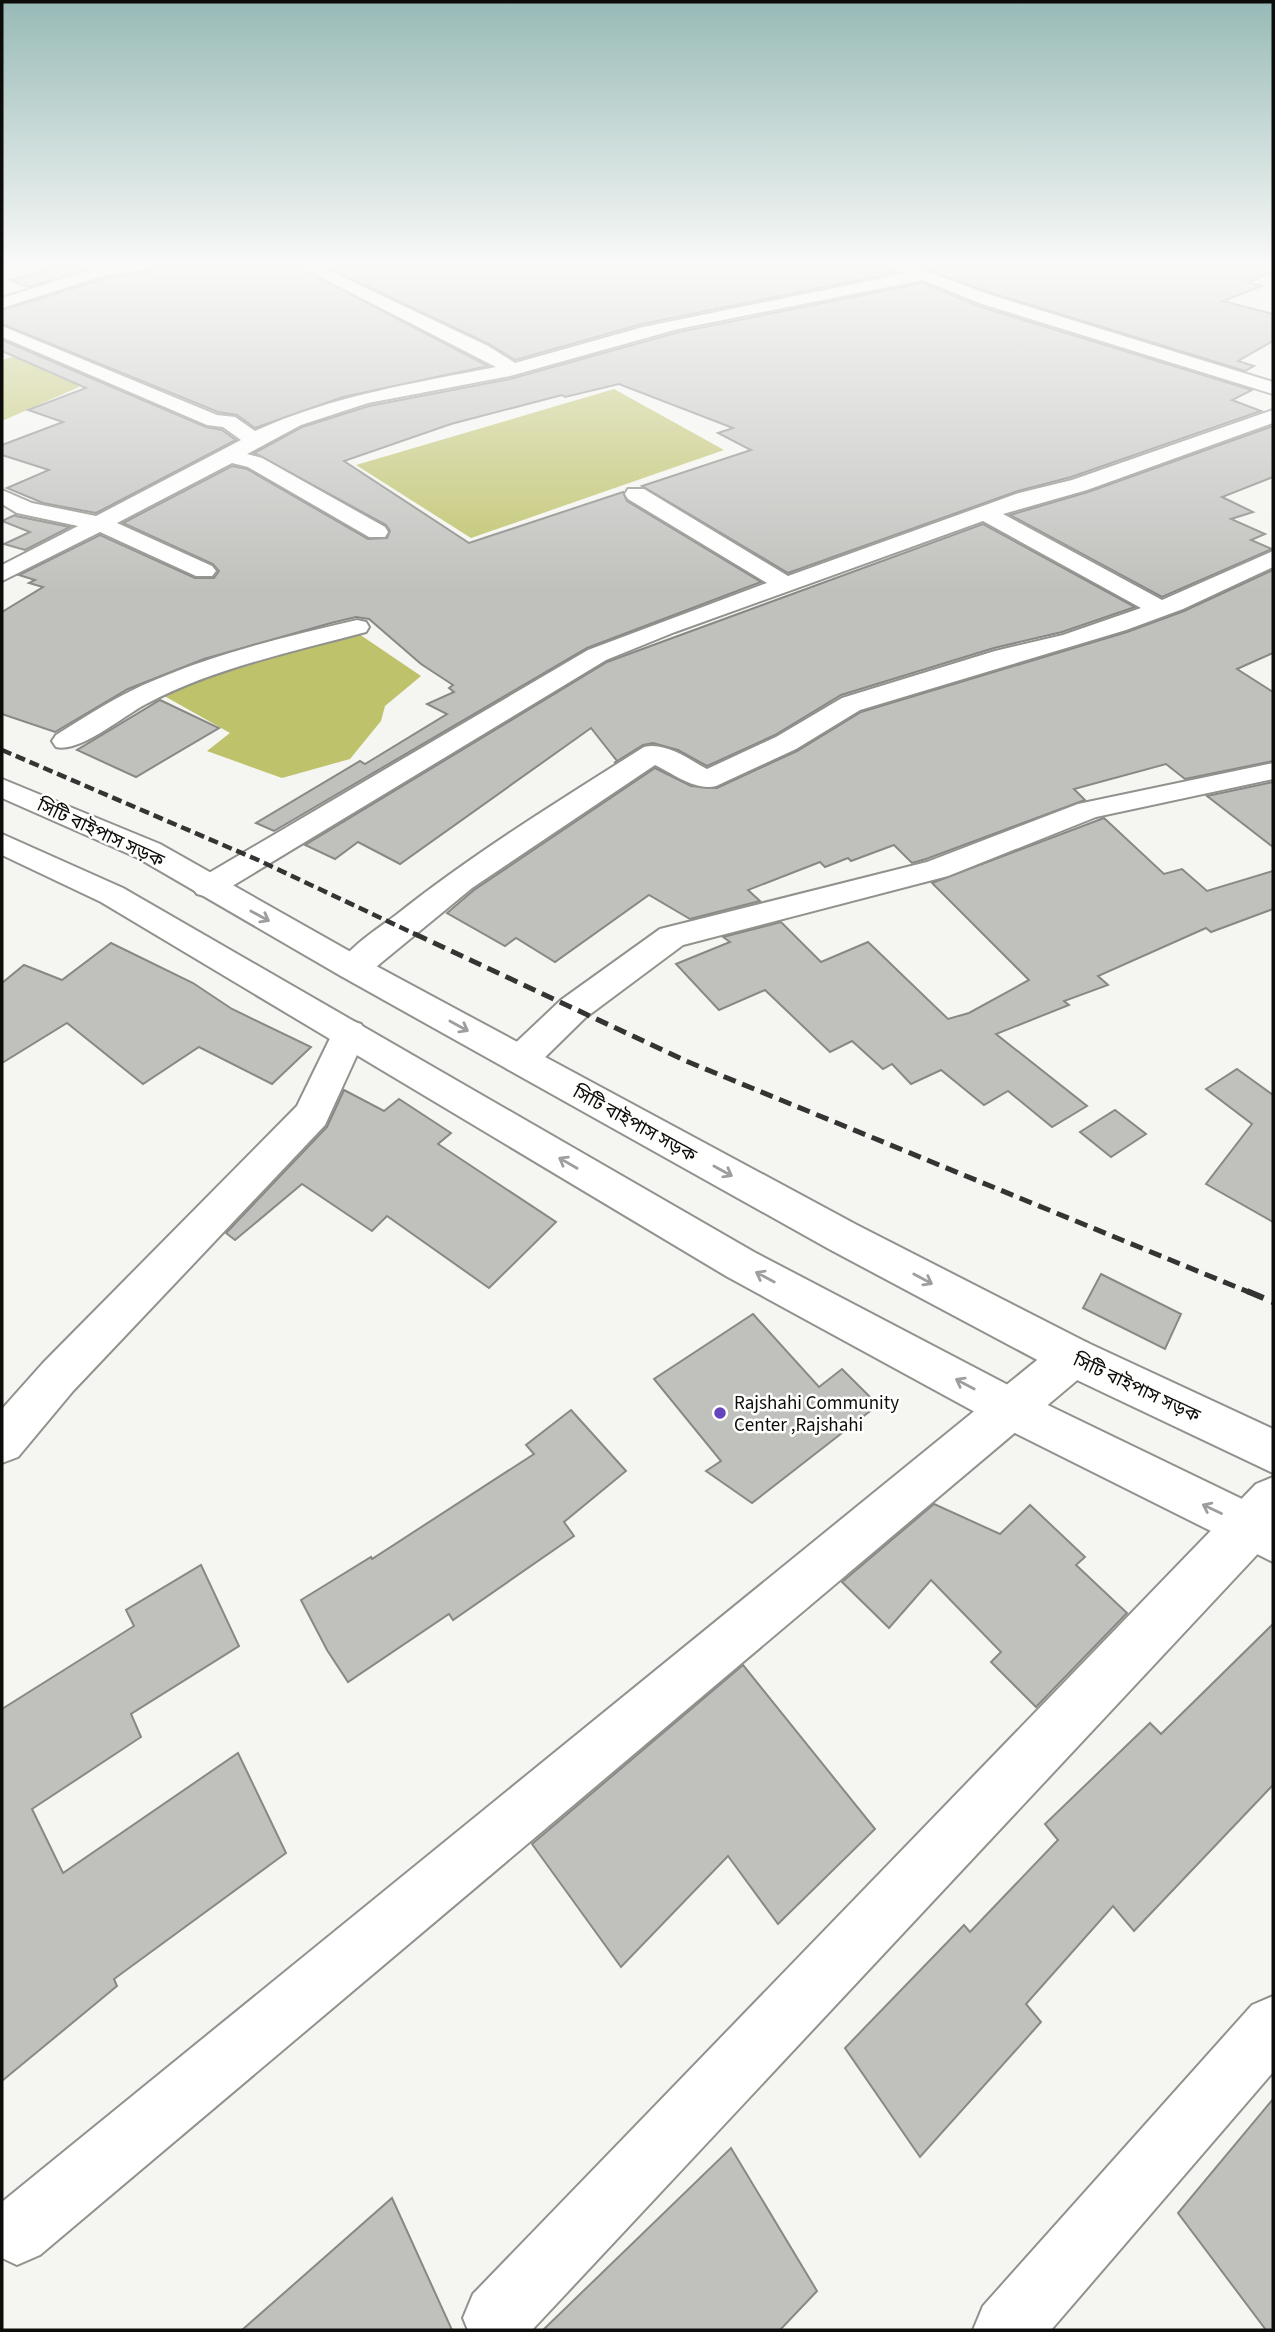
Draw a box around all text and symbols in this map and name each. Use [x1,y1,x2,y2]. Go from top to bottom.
street label: সিটি বাইপাস সড়ক [31,792,169,875]
one-way arrow [249,910,270,923]
one-way arrow [448,1020,469,1033]
street label: সিটি বাইপাস সড়ক [567,1079,702,1170]
one-way arrow [558,1156,578,1170]
one-way arrow [712,1164,732,1178]
one-way arrow [755,1270,776,1283]
one-way arrow [912,1272,933,1286]
street label: সিটি বাইপাস সড়ক [1067,1347,1205,1430]
one-way arrow [956,1377,976,1391]
place label: Rajshahi Community Center ,Rajshahi [734,1390,899,1439]
marker: Rajshahi Community Center ,Rajshahi [712,1405,728,1421]
one-way arrow [1202,1501,1223,1515]

